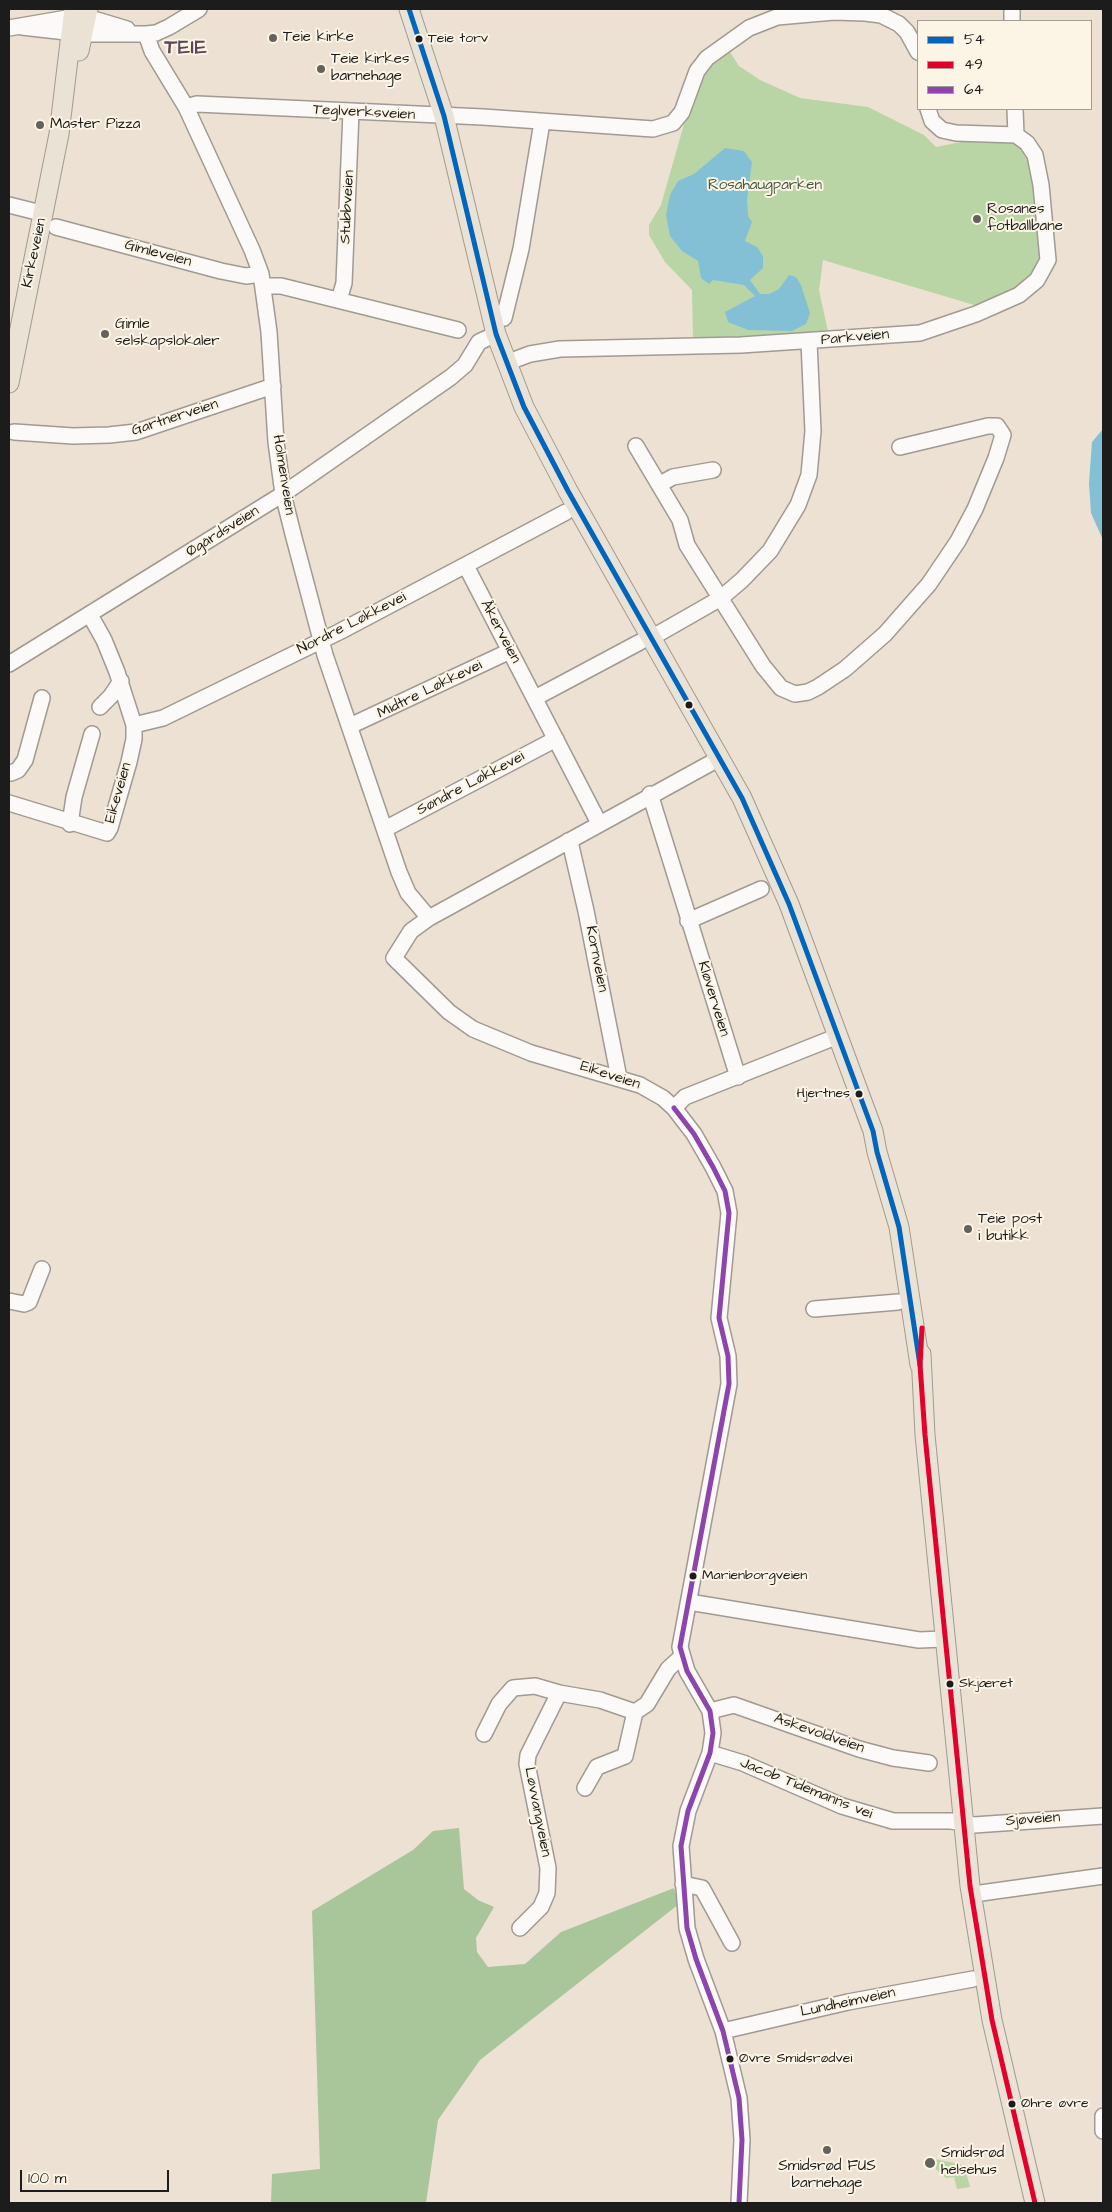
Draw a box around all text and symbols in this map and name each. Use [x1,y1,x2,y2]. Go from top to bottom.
legend [917,20,1092,110]
place label: Teie kirke [283,29,354,47]
text: 54 [964,29,985,50]
place label: Teie torv [428,31,488,47]
marker: Teie kirke [267,32,279,44]
marker: Teie torv [414,34,424,44]
district label: TEIE [164,37,208,61]
place label: Teie kirkes barnehage [331,51,409,86]
text: 49 [964,54,983,75]
marker: Teie kirkes barnehage [315,63,327,75]
text: 64 [964,79,984,100]
street label: Teglverksveien [312,101,416,125]
place label: Master Pizza [50,116,140,134]
marker: Master Pizza [34,119,46,131]
street label: Stubbveien [337,170,359,244]
park label: Rosahaugparken [708,177,822,195]
place label: Rosanes fotballbane [987,201,1063,236]
marker: Rosanes fotballbane [971,213,983,225]
street label: Kirkeveien [19,217,51,289]
street label: Gimleveien [123,236,193,272]
place label: Gimle selskapslokaler [115,316,220,351]
street label: Parkveien [820,326,890,350]
marker: Gimle selskapslokaler [99,328,111,340]
street label: Gartnerveien [129,396,221,440]
street label: Holmenveien [268,434,298,516]
street label: Øgårdsveien [183,502,263,562]
street label: Nordre Løkkevei [295,589,409,659]
street label: Åkerveien [476,597,524,667]
street label: Midtre Løkkevei [375,657,485,723]
unlabelled marker [684,700,694,710]
street label: Søndre Løkkevei [414,748,528,820]
street label: Eikeveien [102,761,136,825]
street label: Kornveien [581,924,611,994]
street label: Kløverveien [693,959,733,1039]
street label: Eikeveien [578,1058,642,1094]
place label: Hjertnes [796,1086,850,1102]
marker: Hjertnes [854,1089,864,1099]
place label: Teie post i butikk [978,1211,1042,1246]
marker: Teie post i butikk [962,1223,974,1235]
place label: Marienborgveien [702,1568,807,1584]
marker: Marienborgveien [688,1571,698,1581]
place label: Skjæret [959,1676,1013,1692]
marker: Skjæret [945,1679,955,1689]
street label: Askevoldveien [771,1710,867,1758]
street label: Jacob Tidemanns vei [737,1754,875,1824]
street label: Løvvangveien [519,1766,555,1858]
street label: Sjøveien [1005,1809,1061,1831]
street label: Lundheimveien [799,1984,897,2022]
place label: Øvre Smidsrødvei [739,2051,852,2067]
marker: Øvre Smidsrødvei [725,2054,735,2064]
place label: Øhre øvre [1021,2096,1089,2112]
marker: Øhre øvre [1007,2099,1017,2109]
marker: Smidsrød FUS barnehage [821,2144,833,2156]
place label: Smidsrød helsehus [941,2145,1004,2180]
marker: Smidsrød helsehus [923,2156,937,2170]
place label: Smidsrød FUS barnehage [778,2158,876,2193]
scale bar [22,2160,171,2192]
text: 100 m [28,2168,67,2189]

